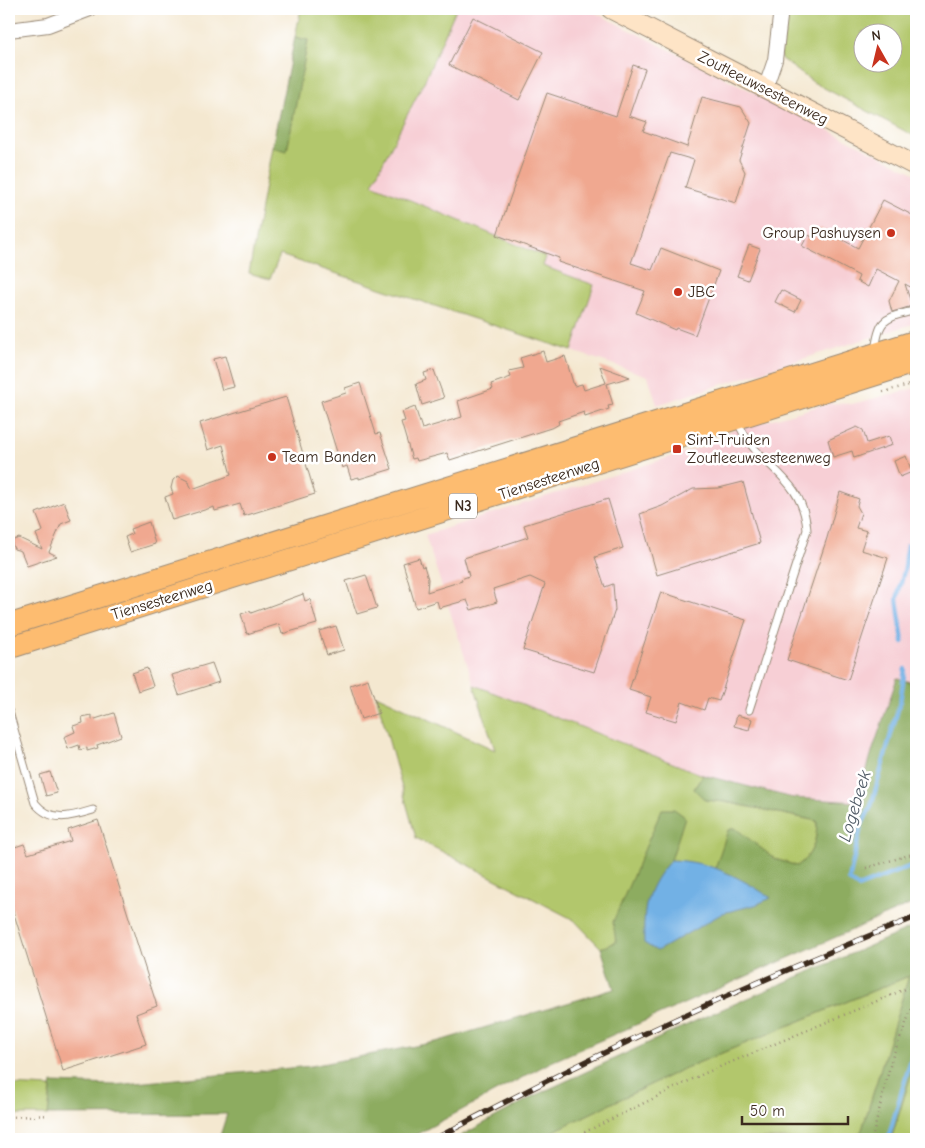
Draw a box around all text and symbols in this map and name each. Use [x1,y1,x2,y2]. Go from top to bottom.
north arrow [852,22,902,72]
text: N [871,27,882,45]
street label: Zoutleeuwsesteenweg [695,47,831,129]
place label: Group Pashuysen [762,224,881,242]
marker: Group Pashuysen [885,227,897,239]
place label: JBC [688,283,715,301]
marker: JBC [672,286,684,298]
place label: Sint-Truiden Zoutleeuwsesteenweg [687,431,831,467]
marker: Sint-Truiden Zoutleeuwsesteenweg [671,443,683,455]
place label: Team Banden [282,448,376,466]
marker: Team Banden [266,451,278,463]
street label: Tiensesteenweg [496,454,602,504]
road number: N3 [449,494,477,518]
street label: Tiensesteenweg [109,576,215,624]
water label: Logebeek [834,768,876,844]
scale bar [742,1093,849,1125]
text: 50 m [750,1102,785,1120]

